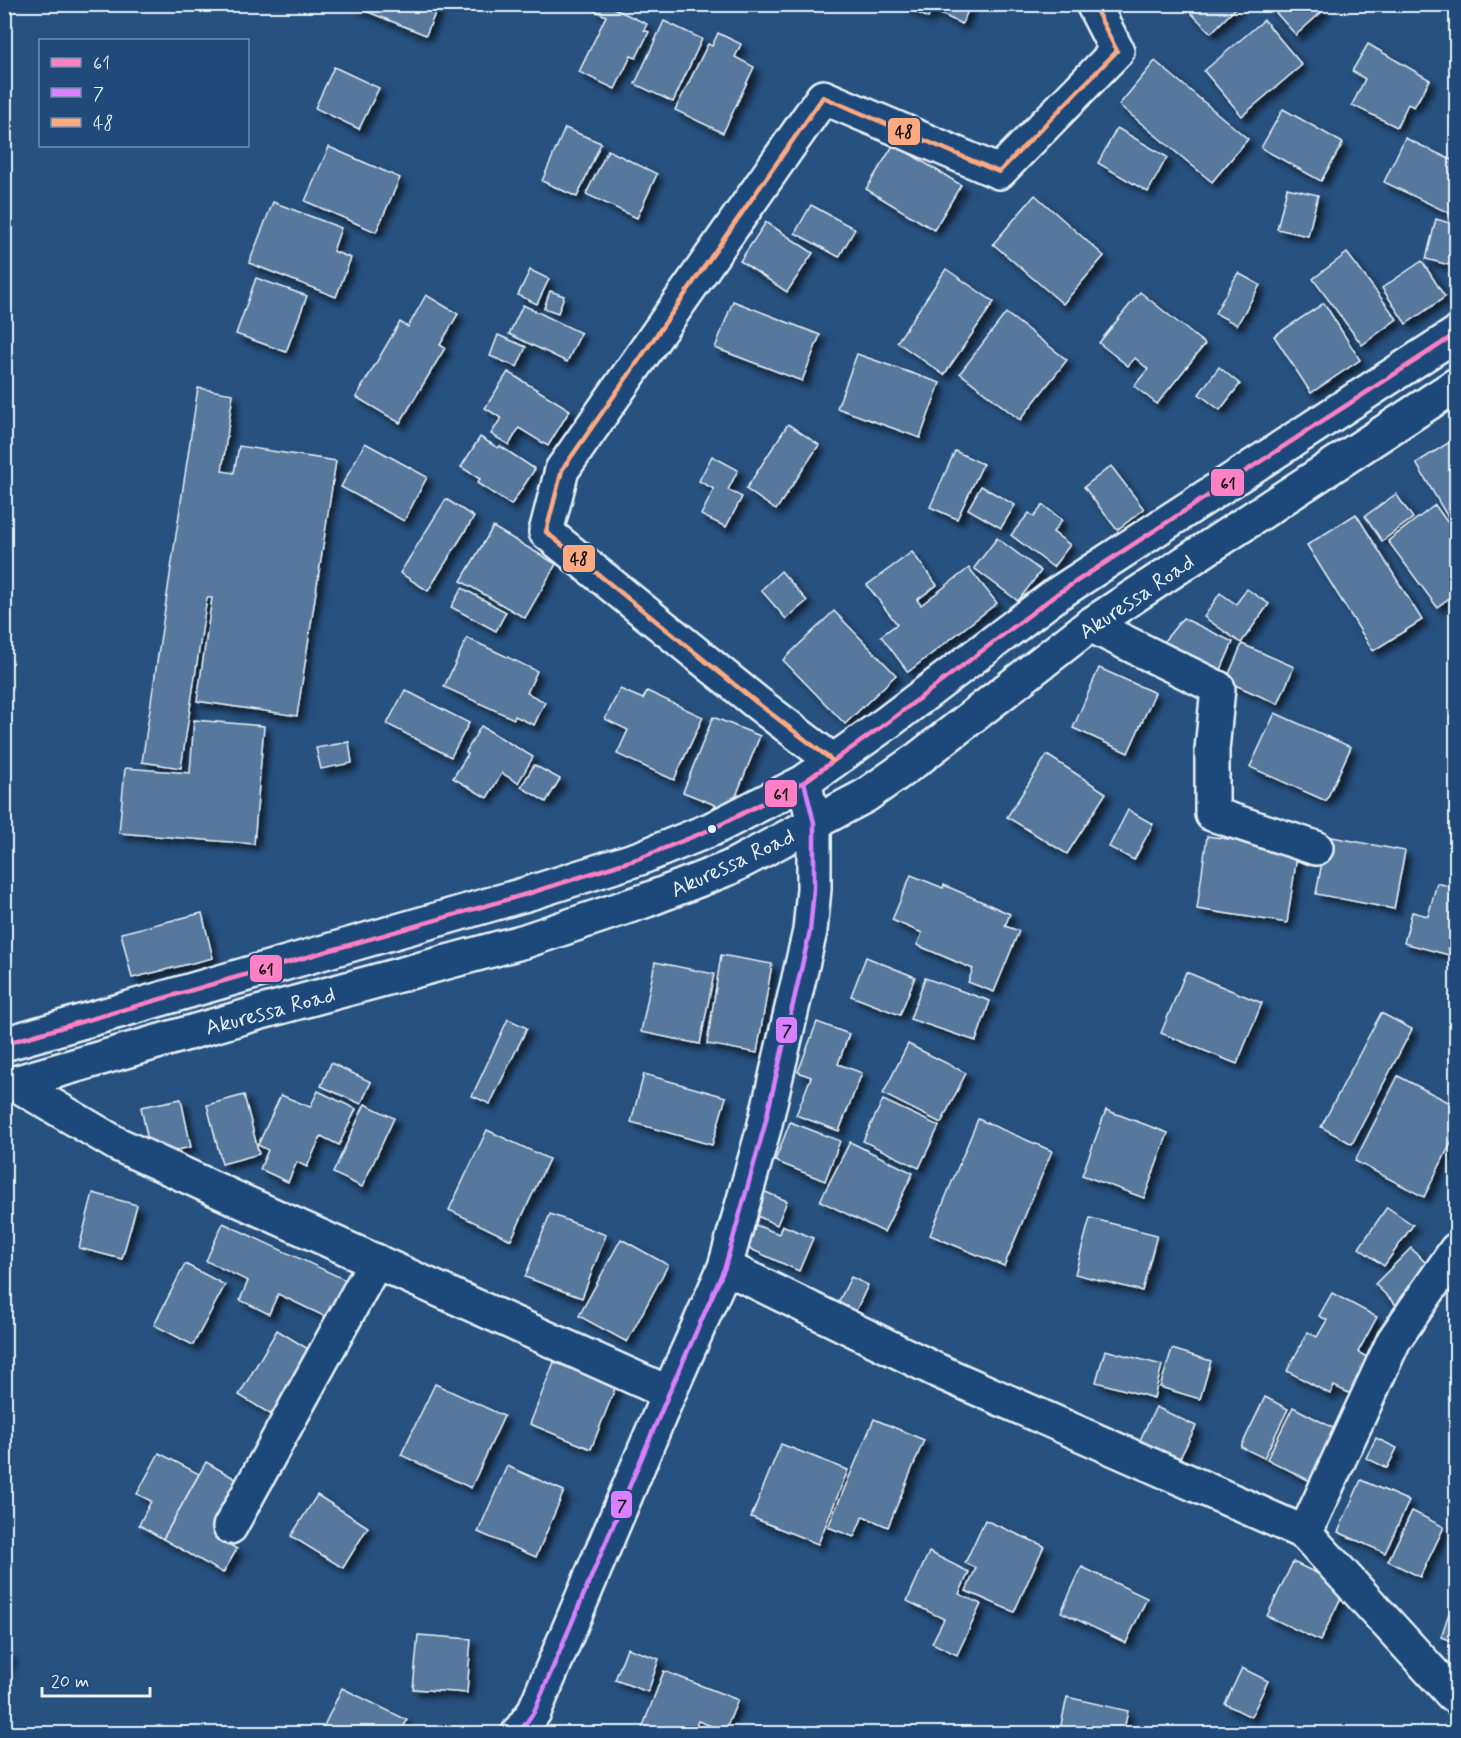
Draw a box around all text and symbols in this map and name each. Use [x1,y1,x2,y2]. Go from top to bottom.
legend [39,39,249,147]
text: 61 [93,52,110,76]
text: 7 [93,82,104,106]
text: 48 [93,112,113,136]
line badge: 48 [887,117,921,146]
text: 48 [895,122,913,143]
line badge: 61 [1210,468,1245,497]
text: 61 [1220,474,1236,495]
line badge: 48 [562,544,596,573]
text: 48 [570,549,588,570]
street label: Akuressa Road [1074,549,1200,647]
line badge: 61 [764,779,798,808]
text: 61 [773,785,789,806]
street label: Akuressa Road [666,823,799,905]
unlabelled marker [706,823,718,835]
line badge: 61 [249,954,283,983]
text: 61 [258,960,274,981]
street label: Akuressa Road [202,981,339,1043]
line badge: 7 [775,1016,798,1044]
text: 7 [782,1021,792,1042]
line badge: 7 [610,1490,633,1519]
text: 7 [617,1496,627,1517]
scale bar [42,1660,150,1698]
text: 20 m [51,1670,89,1694]

